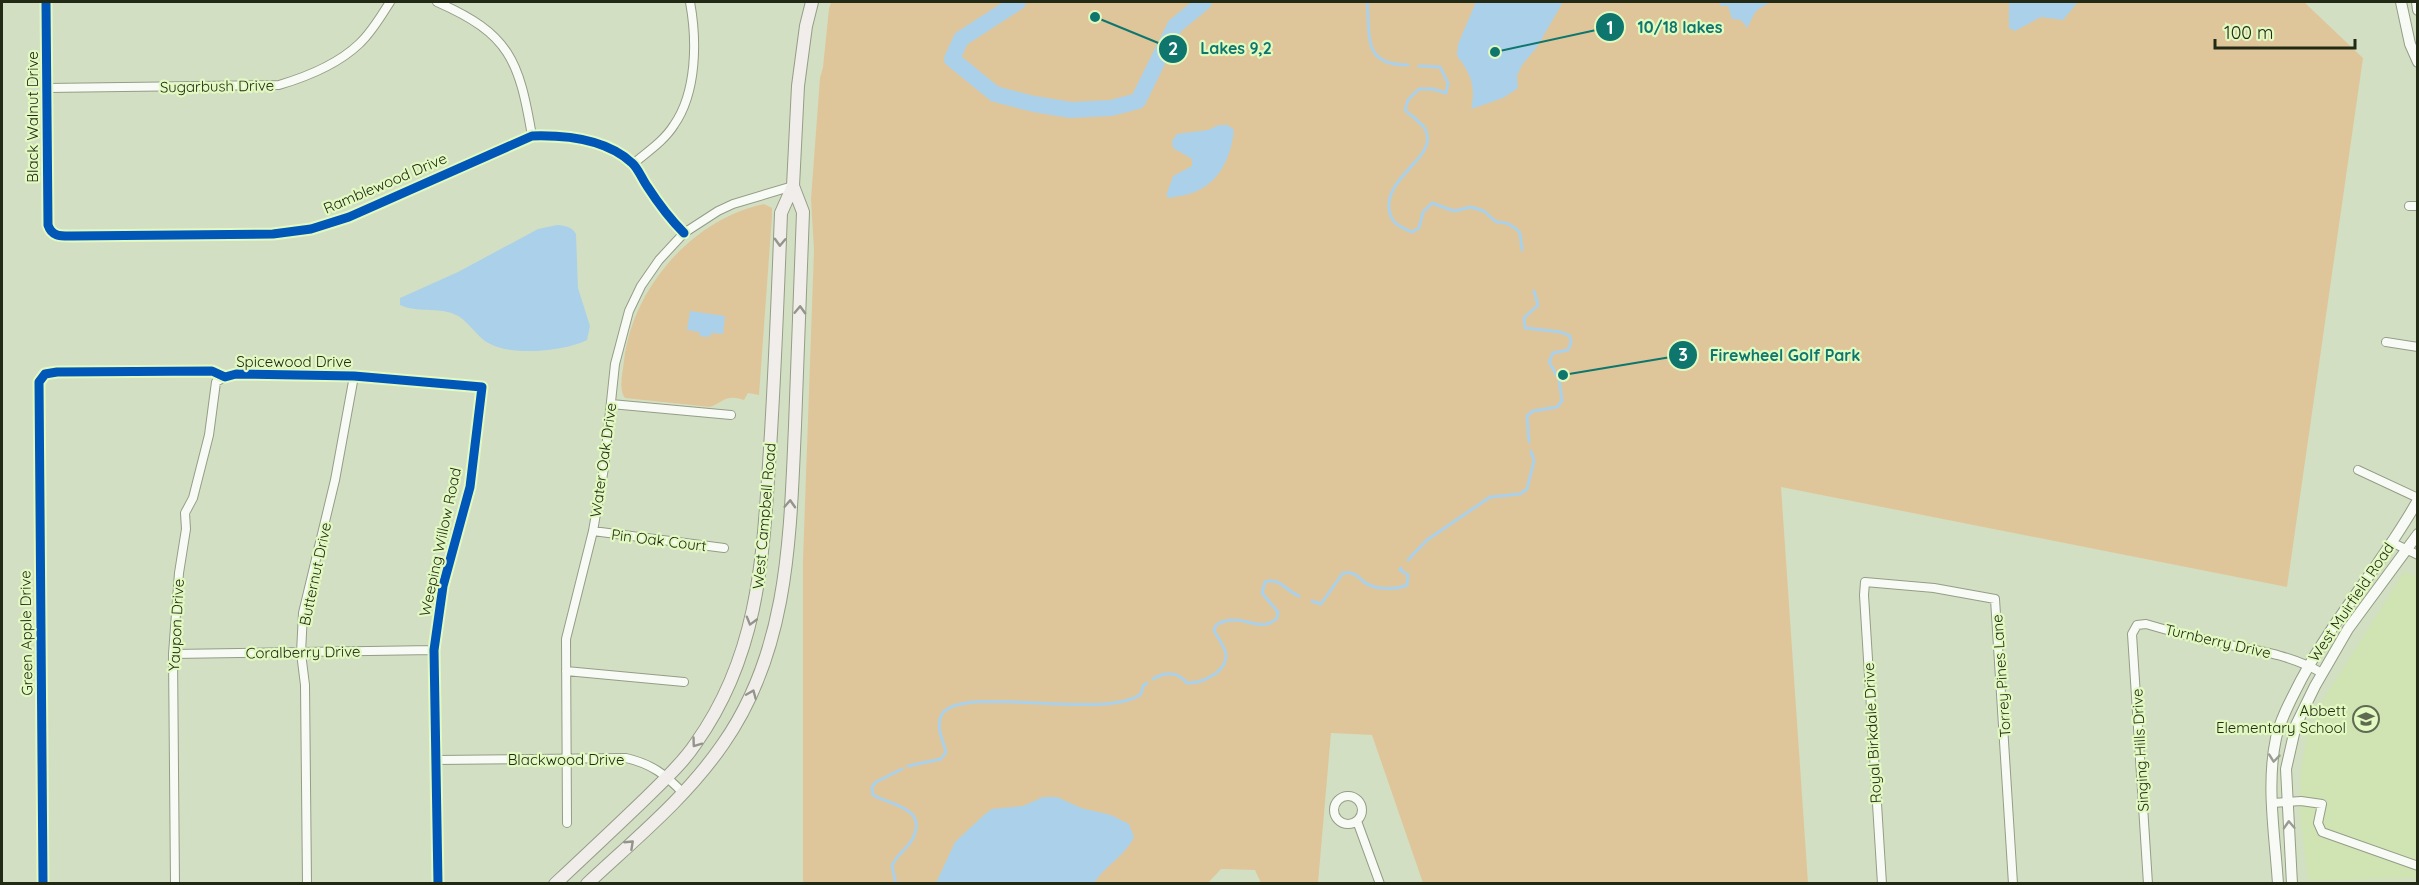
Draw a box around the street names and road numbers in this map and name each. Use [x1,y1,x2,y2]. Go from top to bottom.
street label: Black Walnut Drive [23,51,42,183]
street label: Sugarbush Drive [160,76,274,96]
street label: Ramblewood Drive [320,148,450,218]
street label: Spicewood Drive [236,352,352,371]
street label: Water Oak Drive [586,401,620,519]
street label: West Campbell Road [748,442,780,590]
street label: Weeping Willow Road [415,466,465,618]
street label: Butternut Drive [295,521,335,627]
street label: Pin Oak Court [610,525,708,555]
street label: West Muirfield Road [2304,539,2398,665]
street label: Green Apple Drive [15,570,37,696]
street label: Yaupon Drive [164,578,188,672]
street label: Torrey Pines Lane [1987,614,2015,738]
street label: Turnberry Drive [2163,620,2273,662]
street label: Coralberry Drive [245,641,361,663]
street label: Royal Birkdale Drive [1859,662,1885,804]
street label: Singing Hills Drive [2127,688,2153,812]
street label: Blackwood Drive [508,750,624,769]

